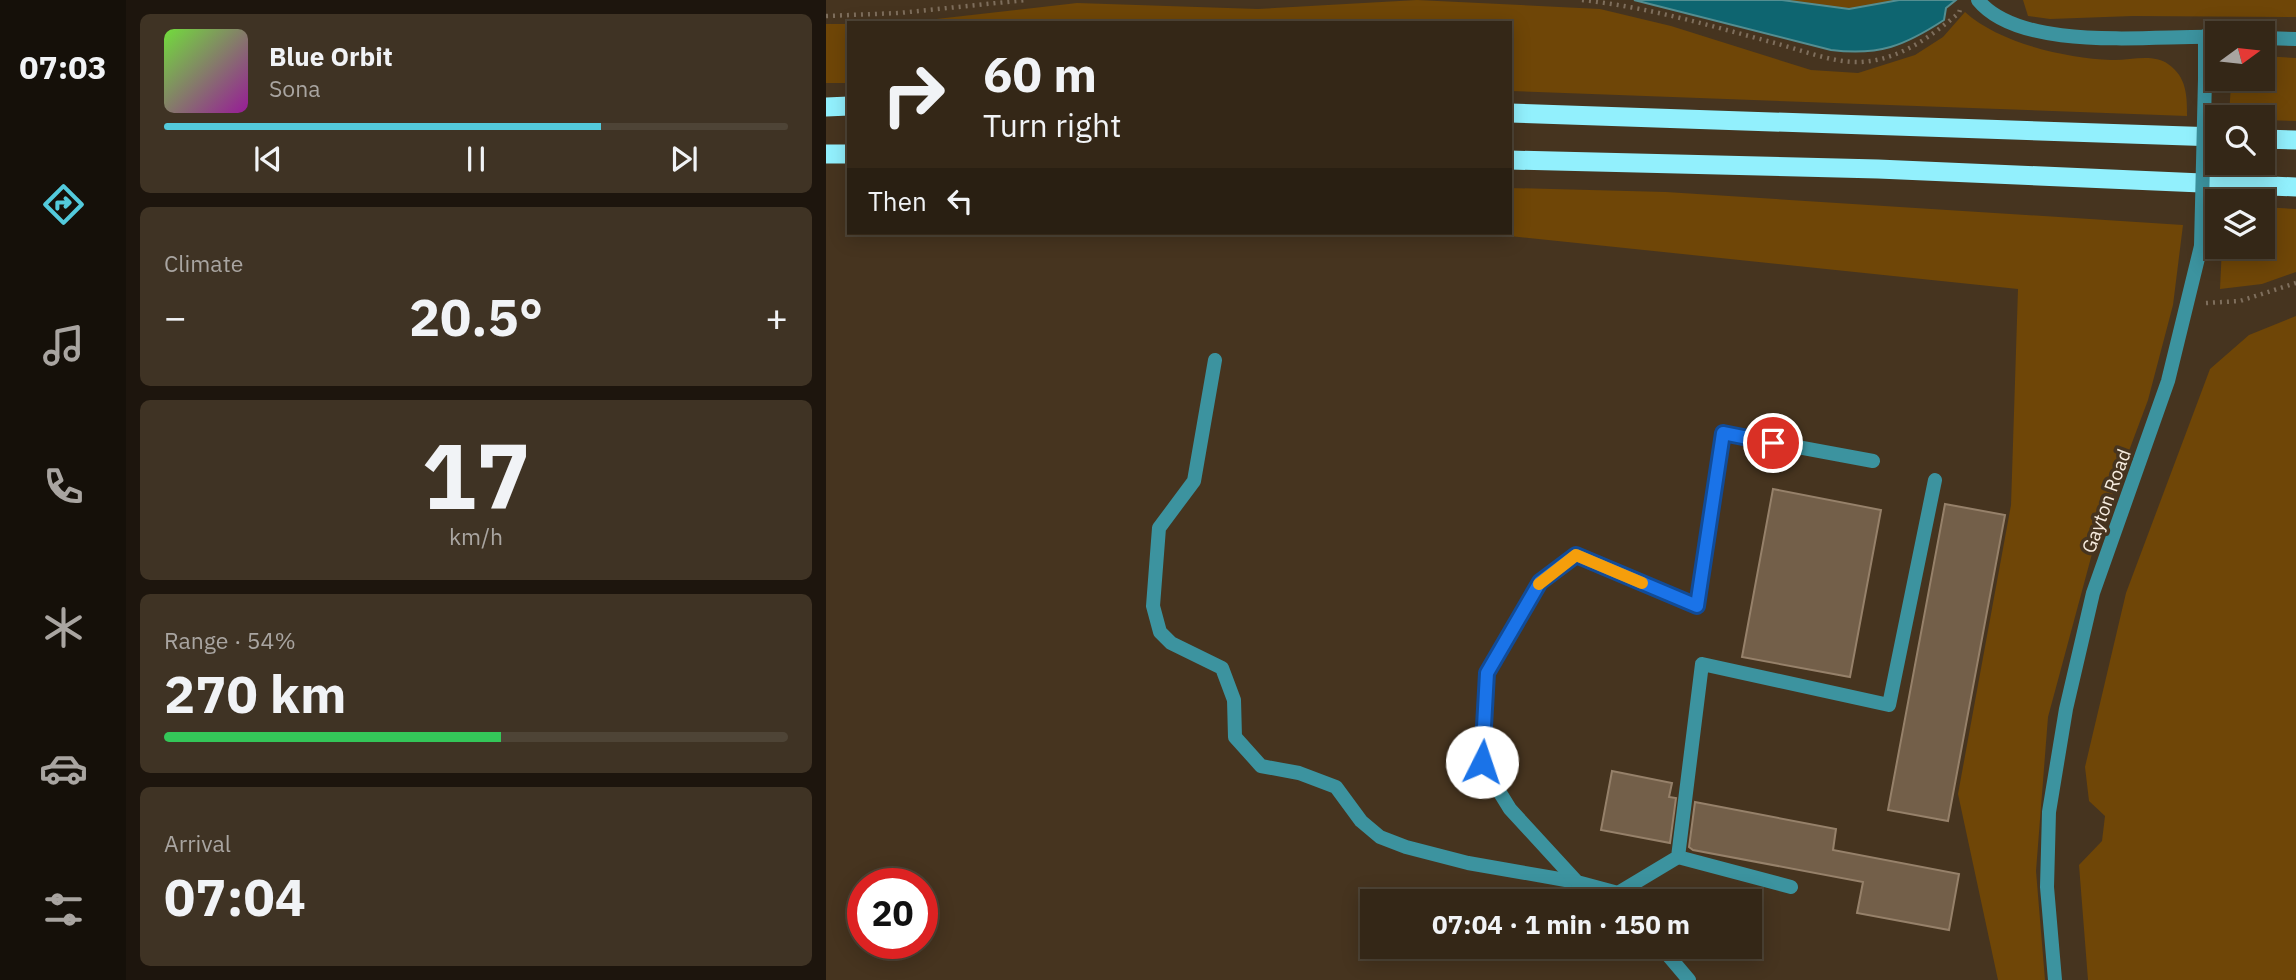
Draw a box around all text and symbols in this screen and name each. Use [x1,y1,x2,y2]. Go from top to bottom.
north arrow [2205,21,2275,91]
map controls [2205,21,2275,259]
text: Blue Orbit [269,39,393,73]
text: 60 m [983,42,1097,105]
text: 07:03 [19,46,107,88]
icon: right [868,49,959,140]
text: Sona [269,73,321,103]
text: Turn right [983,104,1121,146]
button: search [2205,105,2275,175]
icon: previous [249,140,287,178]
icon: pause [457,140,495,178]
icon: next [665,140,703,178]
icon: directions [39,180,88,229]
icon: left [941,182,979,220]
text: Then [868,184,927,218]
button: layers [2205,189,2275,259]
text: Climate [164,248,243,278]
text: 20.5° [409,283,543,350]
text: − [164,292,187,341]
text: + [765,292,788,341]
icon: music [39,321,88,370]
pin [1743,413,1803,473]
text: 17 [421,416,531,534]
icon: arrive [1754,424,1792,462]
street label: Gayton Road [2076,446,2136,556]
icon: phone [39,462,88,511]
text: km/h [449,521,503,551]
icon: climate [39,603,88,652]
text: Range · 54% [164,625,296,655]
text: 270 km [164,660,346,727]
position arrow [1445,725,1519,799]
icon: car [39,744,88,793]
text: Arrival [164,828,231,858]
text: 07:04 [164,863,306,930]
speed limit sign: 20 [847,868,938,959]
icon: filters [39,885,88,934]
text: 07:04 · 1 min · 150 m [1432,907,1690,941]

